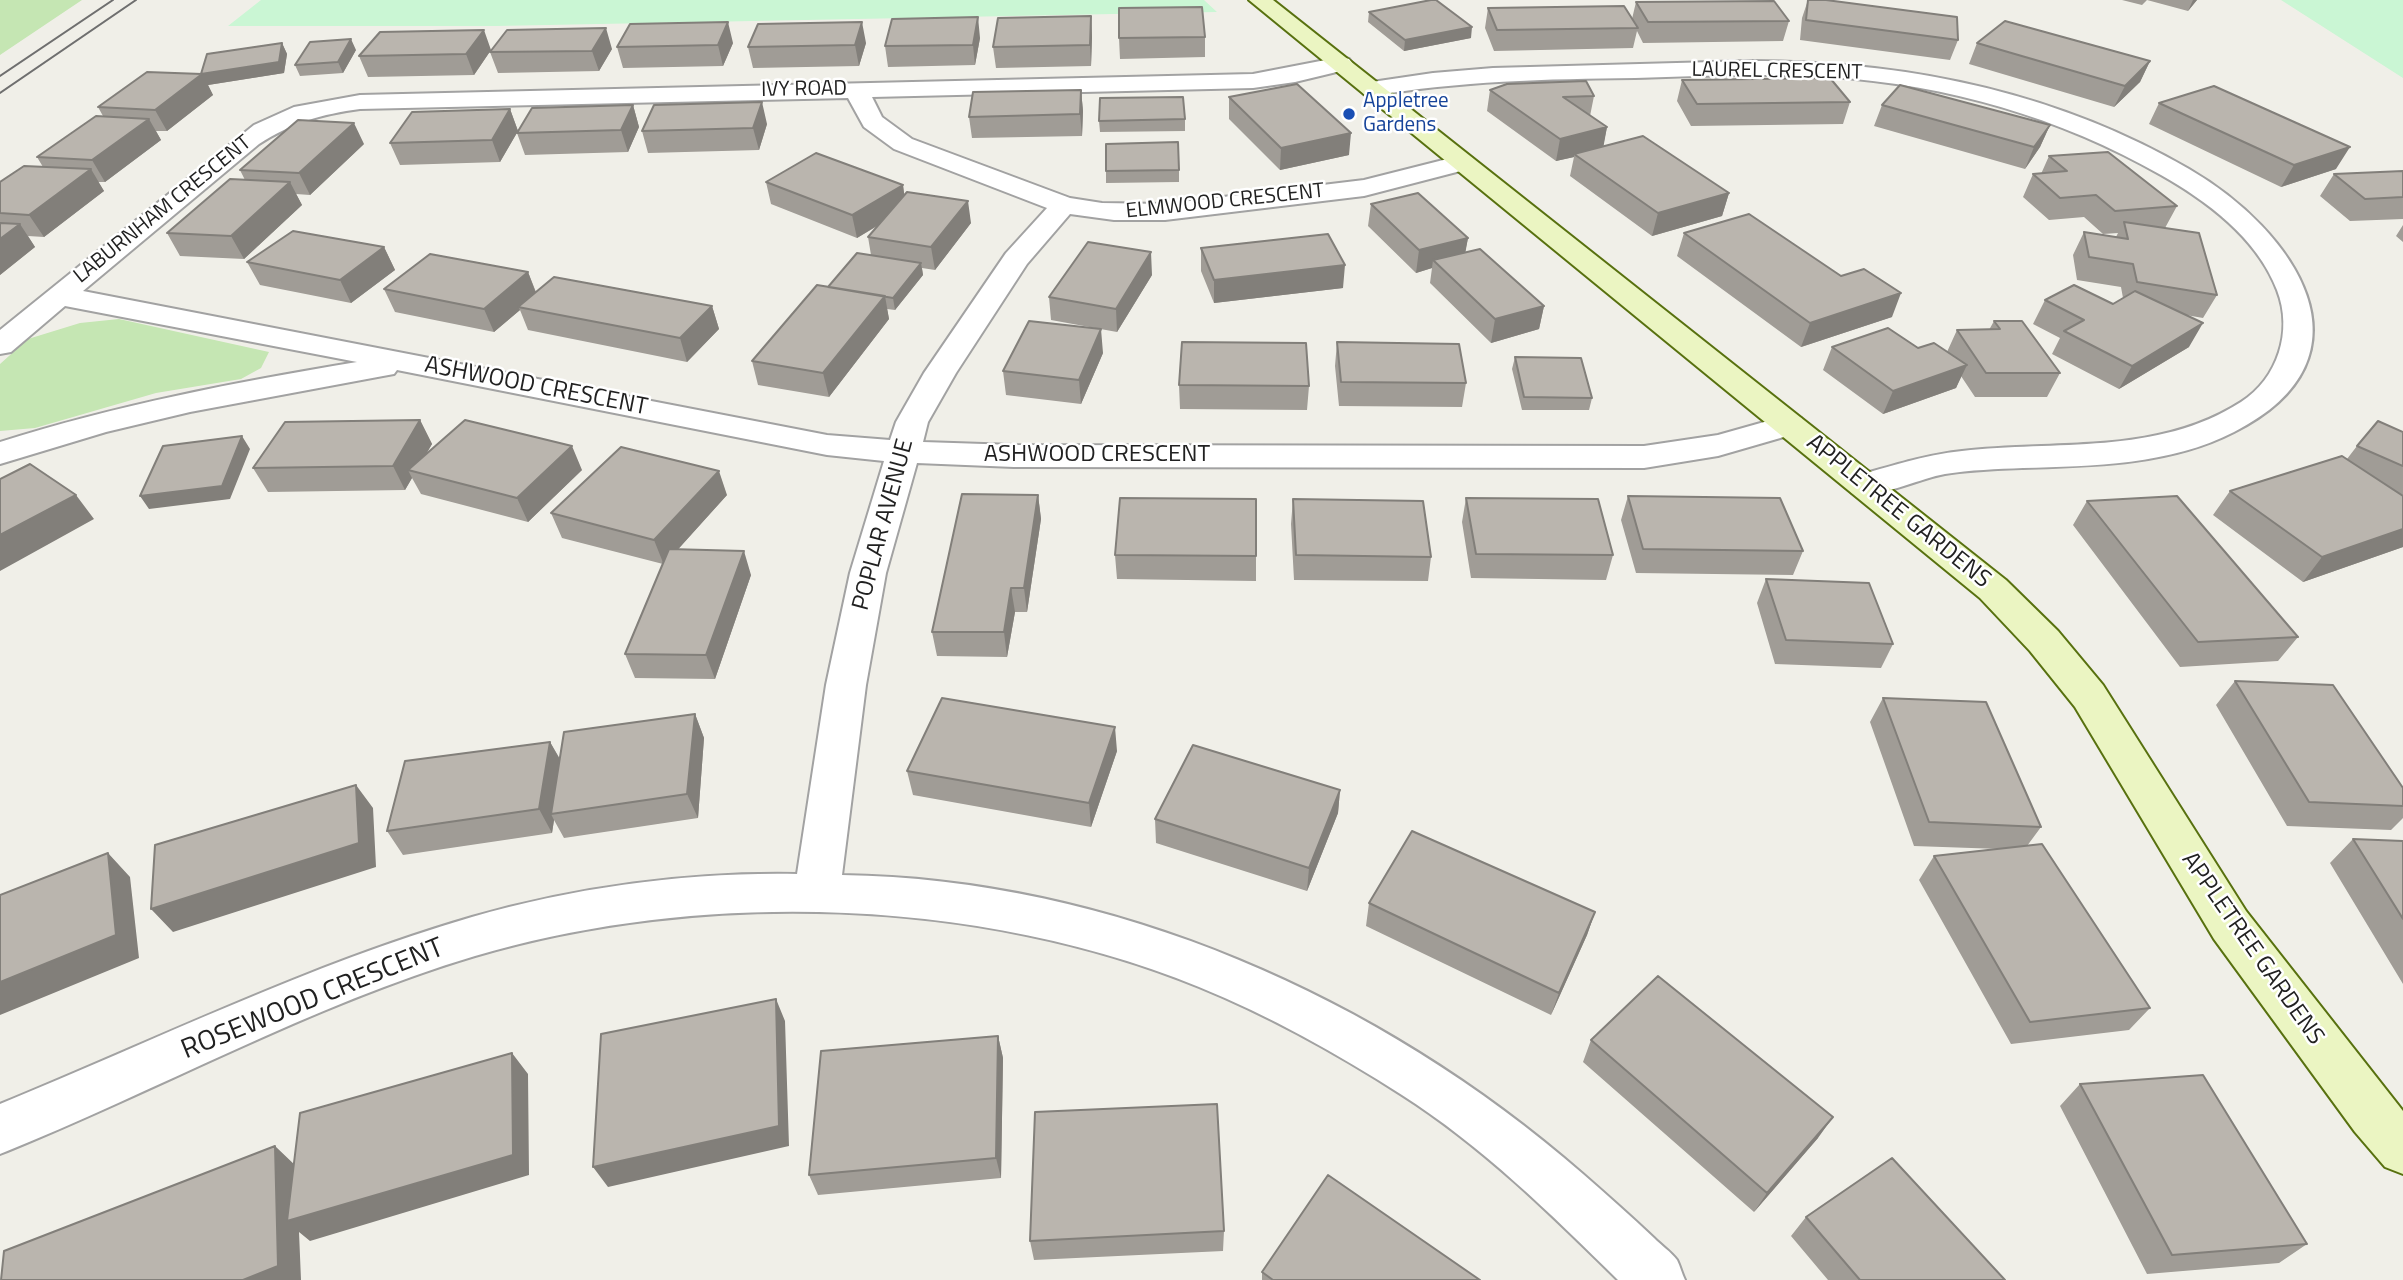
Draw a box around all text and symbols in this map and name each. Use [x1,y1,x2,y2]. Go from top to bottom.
street label: LAUREL CRESCENT [1691,58,1863,86]
street label: IVY ROAD [761,77,847,103]
place label: Appletree Gardens [1363,89,1449,139]
marker: Appletree Gardens [1341,106,1357,122]
street label: LABURNHAM CRESCENT [69,131,257,289]
street label: ELMWOOD CRESCENT [1125,179,1325,225]
street label: ASHWOOD CRESCENT [422,351,650,423]
street label: APPLETREE GARDENS [1800,429,1996,595]
street label: POPLAR AVENUE [847,436,921,614]
street label: ASHWOOD CRESCENT [984,441,1210,469]
street label: APPLETREE GARDENS [2175,847,2329,1051]
street label: ROSEWOOD CRESCENT [177,932,449,1068]

